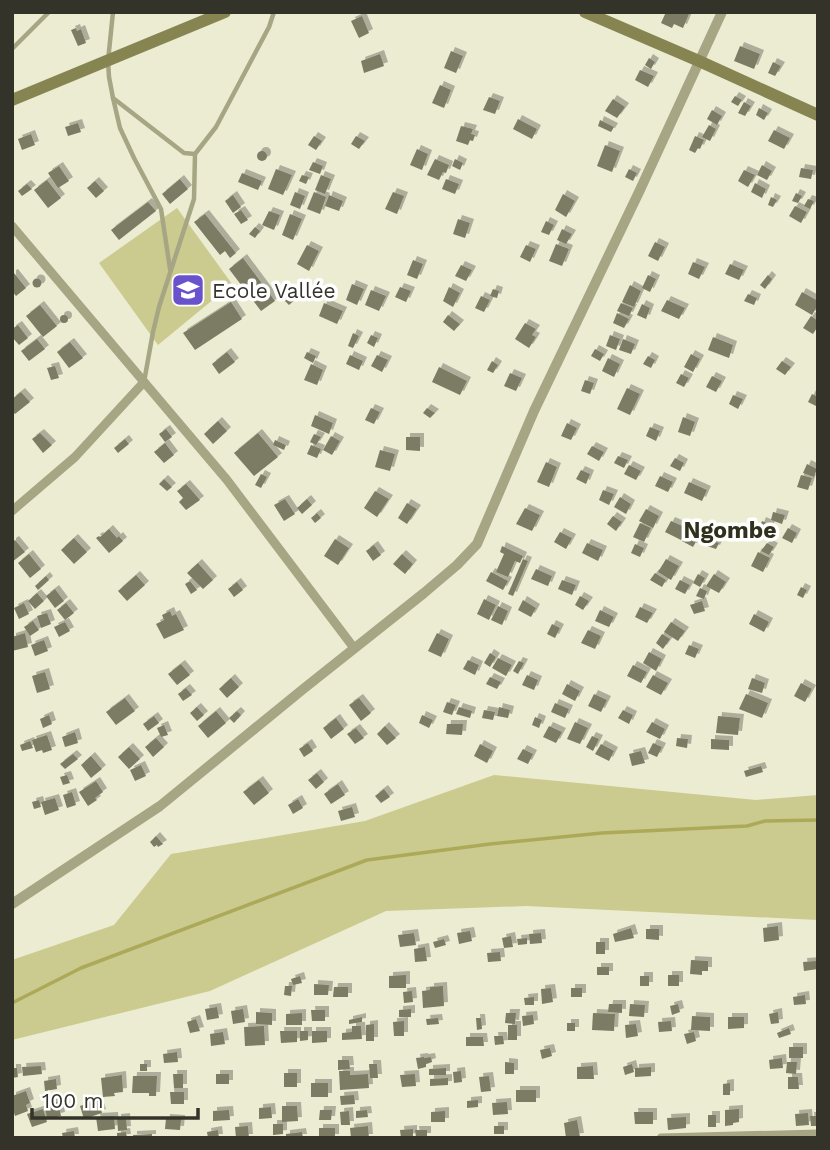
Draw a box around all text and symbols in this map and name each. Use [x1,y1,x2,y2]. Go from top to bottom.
school or university icon: Ecole Vallée [169,271,207,309]
place label: Ecole Vallée [212,278,336,303]
district label: Ngombe [684,517,776,544]
scale bar [32,1076,198,1120]
text: 100 m [42,1088,104,1113]

